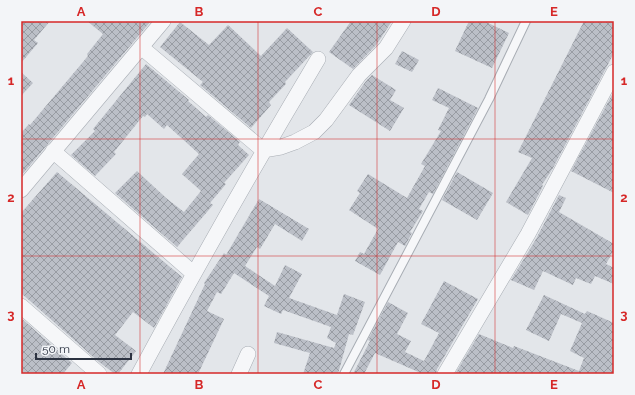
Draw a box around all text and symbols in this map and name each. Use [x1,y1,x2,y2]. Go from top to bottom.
text: A [77,4,86,19]
text: B [195,4,204,19]
text: C [314,4,323,19]
text: D [431,4,441,19]
text: E [550,4,558,19]
text: 1 [8,73,15,88]
text: 1 [621,73,628,88]
text: 2 [7,190,15,205]
text: 2 [620,190,628,205]
text: 3 [7,307,15,322]
text: 3 [620,307,628,322]
scale bar [36,335,131,361]
text: 50 m [42,342,70,356]
text: A [77,377,86,392]
text: B [195,377,204,392]
text: C [314,377,323,392]
text: D [431,377,441,392]
text: E [550,377,558,392]

